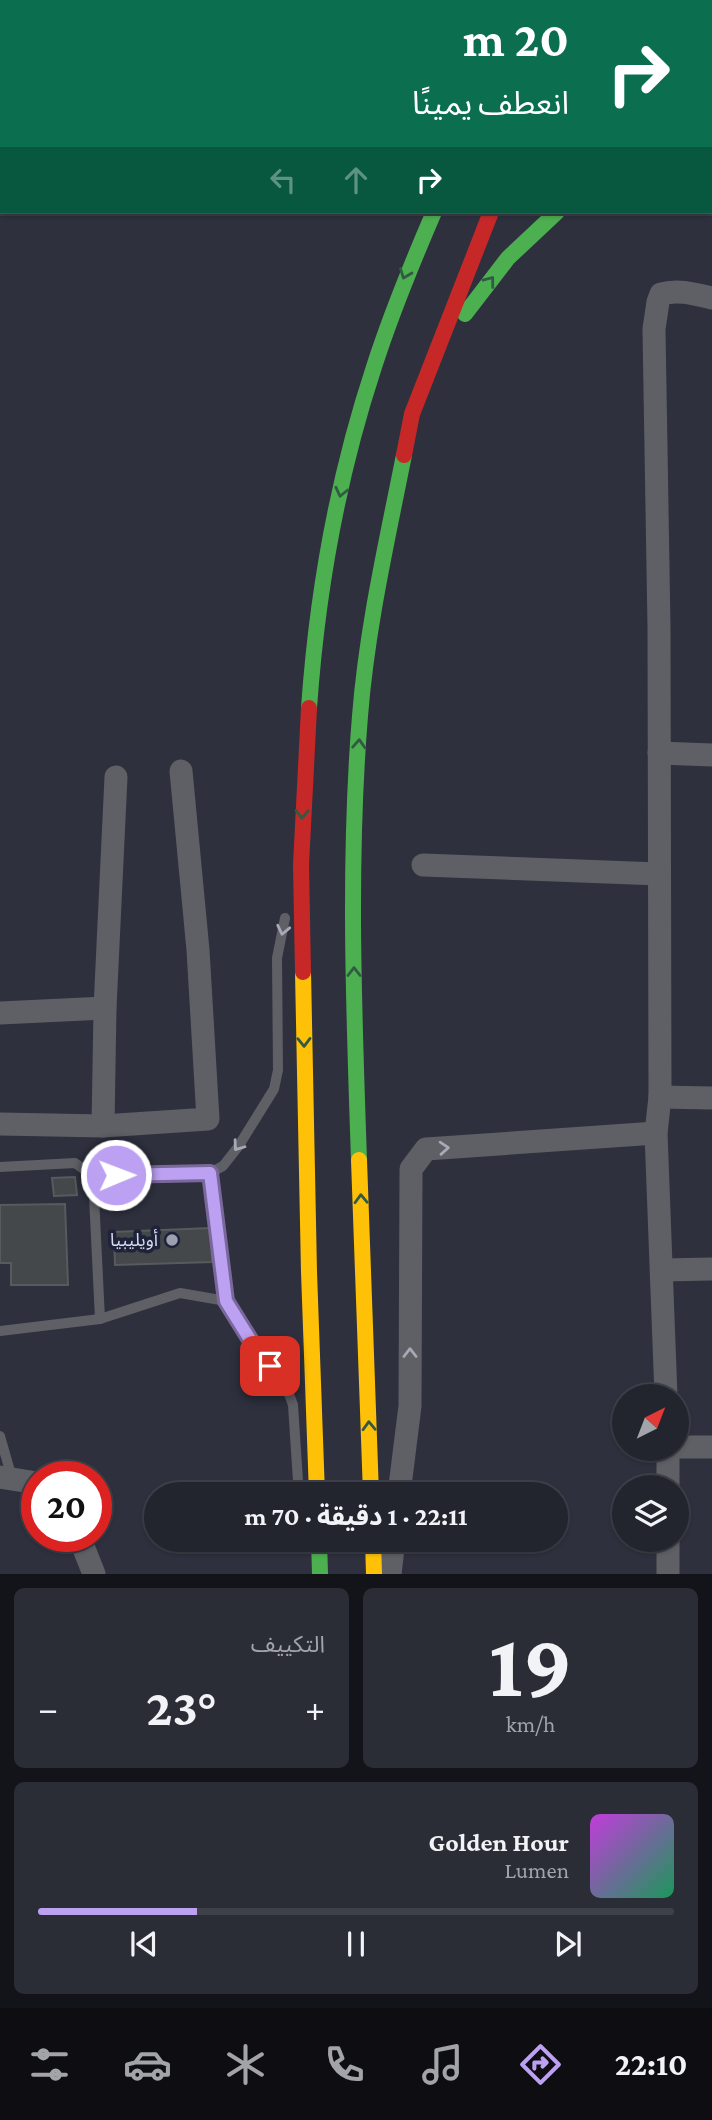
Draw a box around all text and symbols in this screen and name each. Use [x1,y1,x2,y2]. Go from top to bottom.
text: 20 m [463,12,569,67]
icon: right [593,28,684,119]
text: انعطف يمينًا [412,85,569,121]
icon: left [264,161,302,199]
icon: ahead [337,161,375,199]
icon: right [410,161,448,199]
one-way arrow [400,267,414,279]
one-way arrow [481,276,494,289]
one-way arrow [335,486,349,498]
one-way arrow [351,738,366,749]
one-way arrow [294,809,309,820]
one-way arrow [276,924,291,936]
one-way arrow [346,966,362,976]
one-way arrow [297,1037,312,1048]
position arrow [79,1138,153,1212]
one-way arrow [233,1138,246,1151]
one-way arrow [439,1141,450,1156]
one-way arrow [353,1193,368,1204]
place label: أويليبيا [110,1229,158,1250]
marker: أويليبيا [164,1232,180,1248]
pin [240,1336,300,1396]
icon: arrive [251,1347,289,1385]
one-way arrow [402,1348,418,1358]
north arrow [612,1384,690,1461]
map controls [612,1384,689,1552]
one-way arrow [361,1421,376,1432]
speed limit sign: 20 [21,1461,112,1552]
button: layers [612,1475,689,1552]
text: 22:11 · 1 دقيقة · 70 m [244,1502,468,1531]
text: 19 [489,1614,572,1716]
text: التكييف [251,1631,325,1657]
text: 23° [146,1678,217,1736]
text: − [38,1687,58,1729]
text: + [305,1687,325,1729]
text: km/h [506,1711,555,1737]
text: Golden Hour [428,1828,569,1857]
text: Lumen [505,1857,569,1883]
icon: previous [125,1925,163,1963]
icon: pause [337,1925,375,1963]
icon: next [549,1925,587,1963]
icon: filters [25,2040,74,2089]
icon: car [123,2040,172,2089]
icon: climate [221,2040,270,2089]
icon: phone [320,2040,369,2089]
icon: music [418,2040,467,2089]
icon: directions [516,2040,565,2089]
text: 22:10 [615,2046,687,2082]

